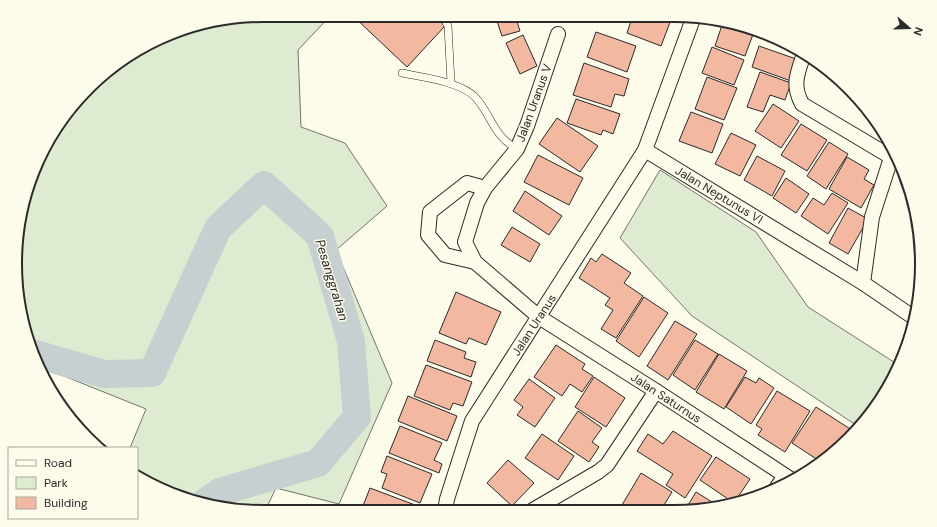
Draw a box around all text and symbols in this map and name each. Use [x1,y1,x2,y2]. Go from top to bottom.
north arrow [889,8,929,48]
text: N [910,25,926,38]
street label: Jalan Uranus V [513,62,555,144]
street label: Jalan Neptunus VI [672,162,766,228]
water label: Pesanggrahan [312,237,352,323]
street label: Jalan Uranus [508,291,560,359]
street label: Jalan Saturnus [628,369,704,427]
legend [8,447,138,519]
text: Road [44,455,72,471]
text: Park [44,475,68,491]
text: Building [44,495,88,511]

